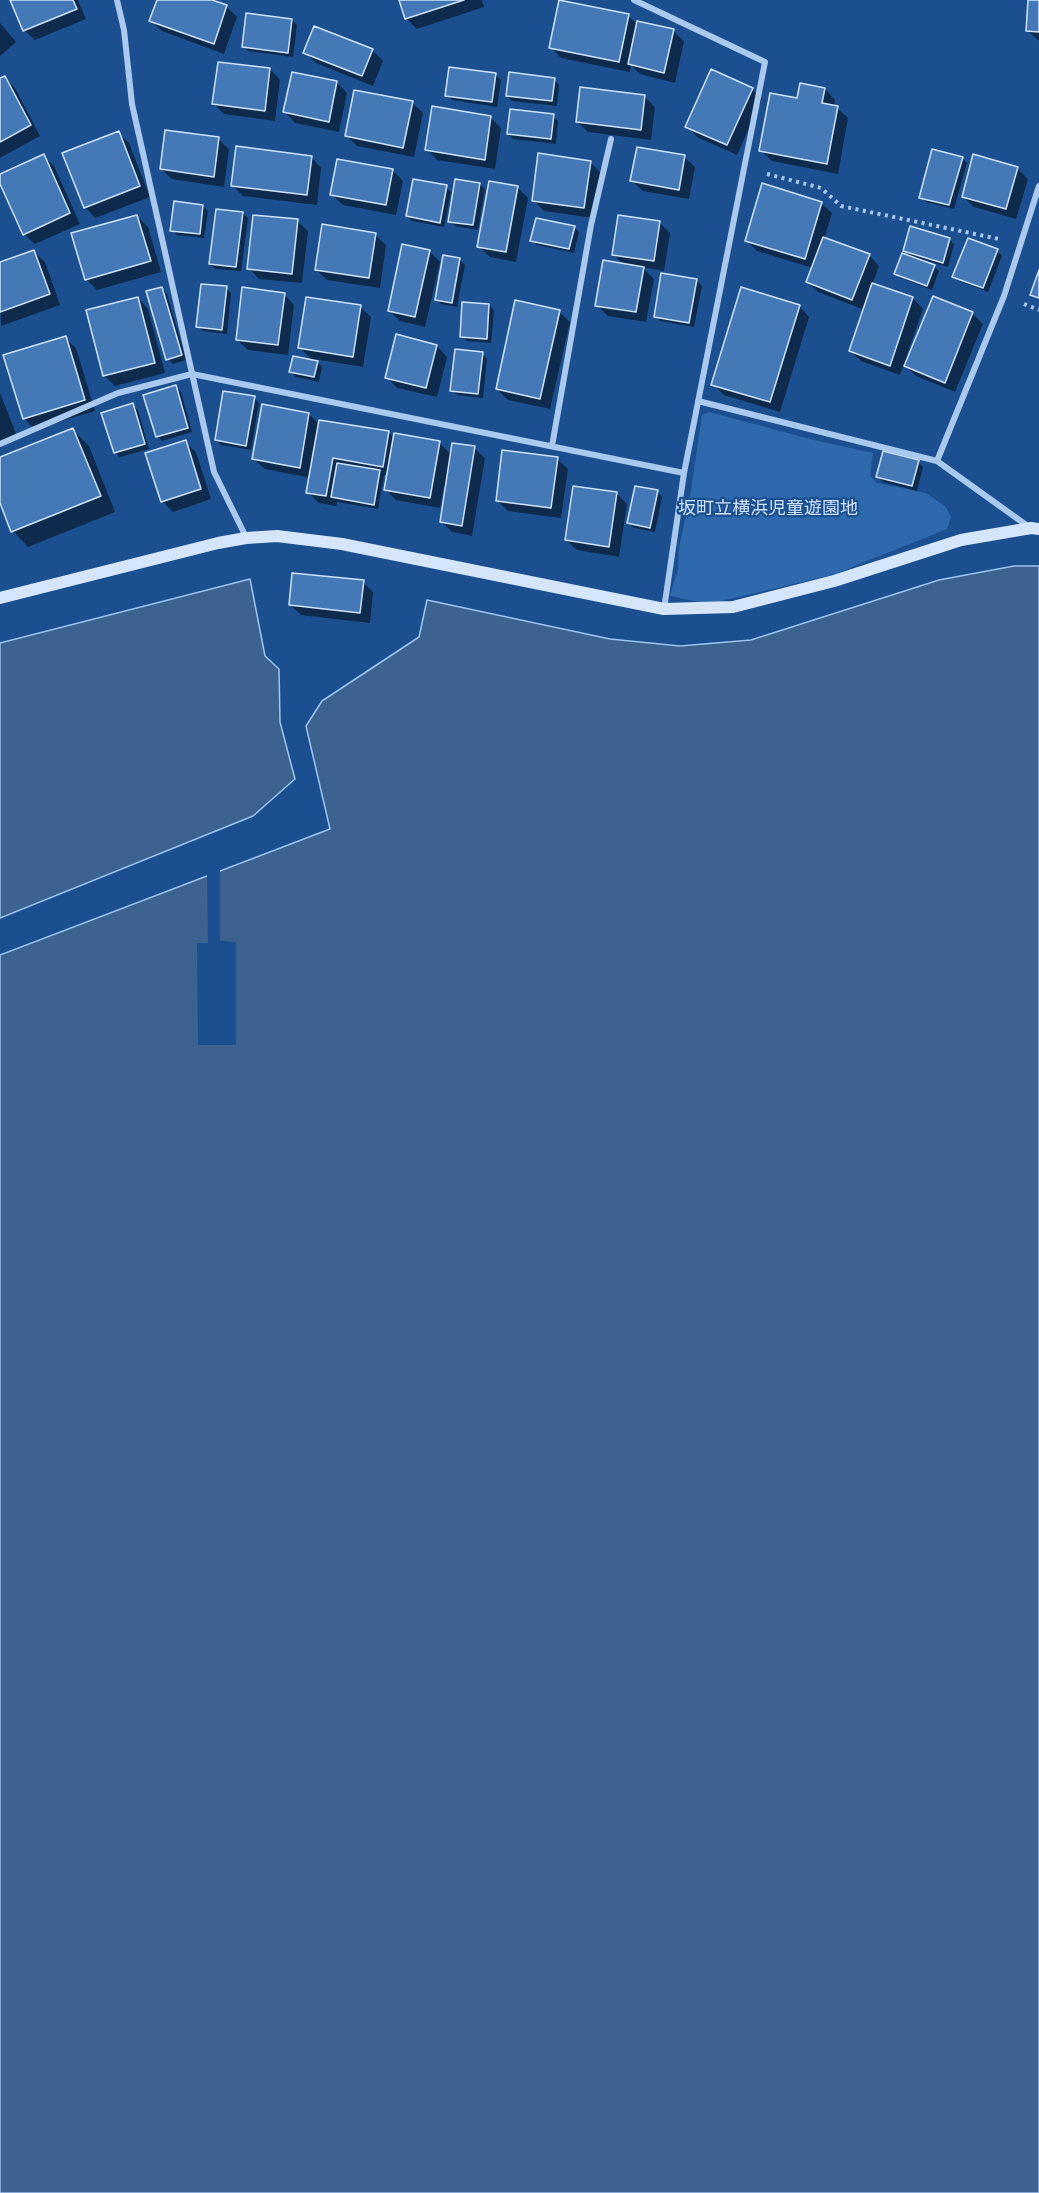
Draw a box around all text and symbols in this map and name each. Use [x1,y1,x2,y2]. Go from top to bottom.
park label: 坂町立横浜児童遊園地 [678,497,858,519]

